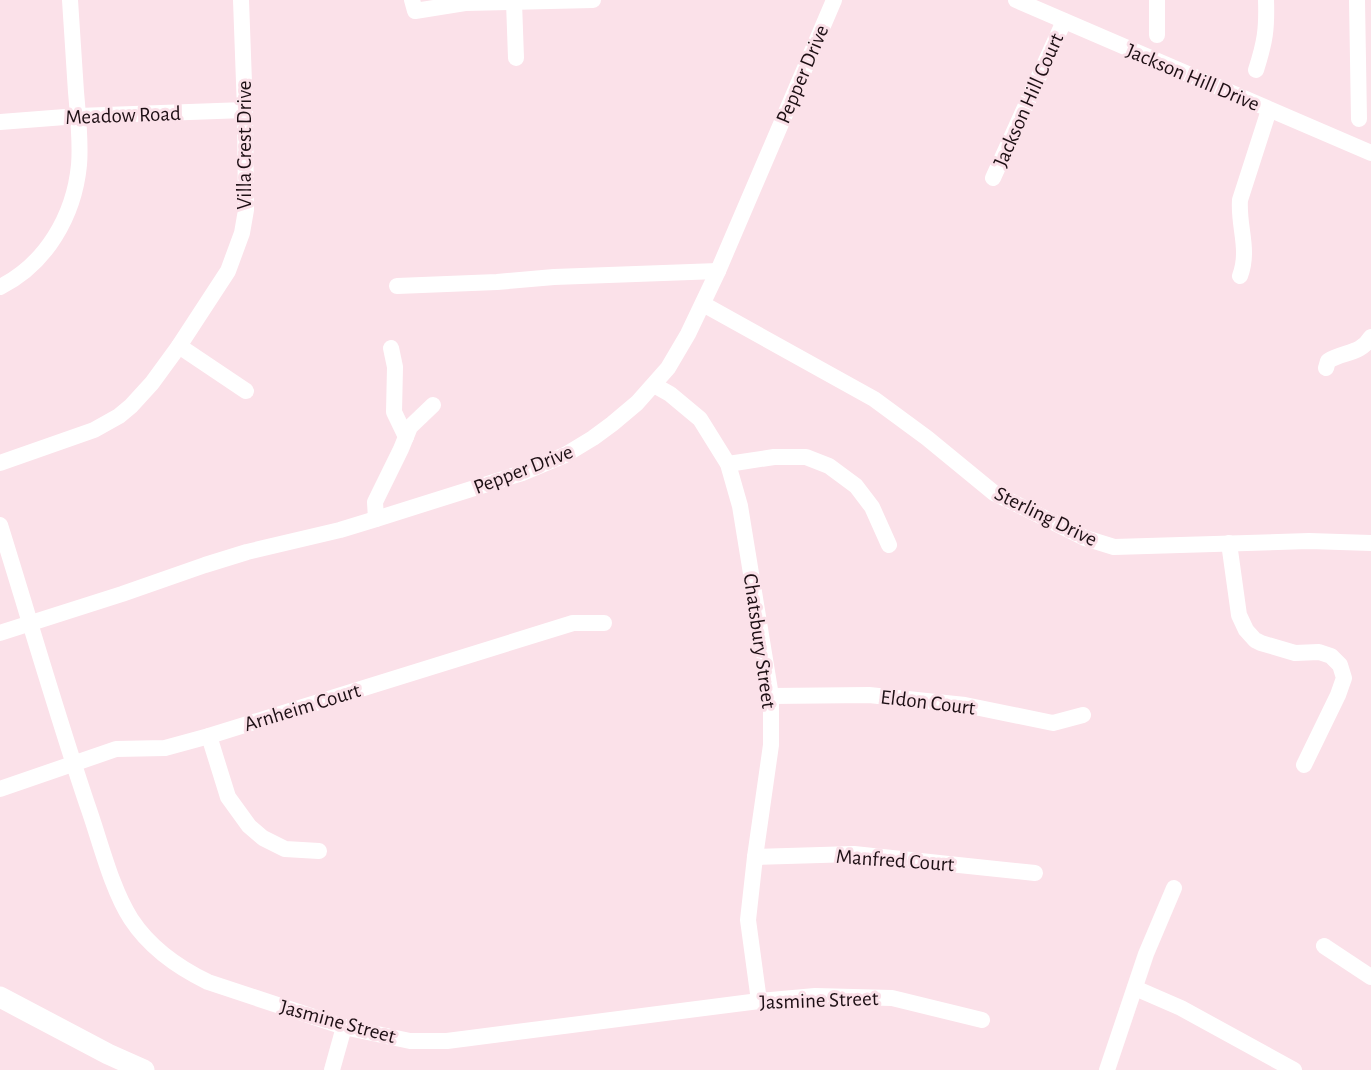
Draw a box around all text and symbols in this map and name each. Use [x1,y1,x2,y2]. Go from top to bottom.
street label: Pepper Drive [772,22,833,126]
street label: Jackson Hill Court [990,30,1067,170]
street label: Jackson Hill Drive [1123,40,1263,115]
street label: Villa Crest Drive [234,80,255,210]
street label: Meadow Road [65,103,181,128]
street label: Pepper Drive [471,441,576,498]
street label: Sterling Drive [991,483,1100,550]
street label: Chatsbury Street [740,572,779,710]
street label: Arnheim Court [242,680,363,735]
street label: Eldon Court [879,686,977,719]
street label: Manfred Court [835,846,955,875]
street label: Jasmine Street [759,988,879,1013]
street label: Jasmine Street [278,996,398,1047]

